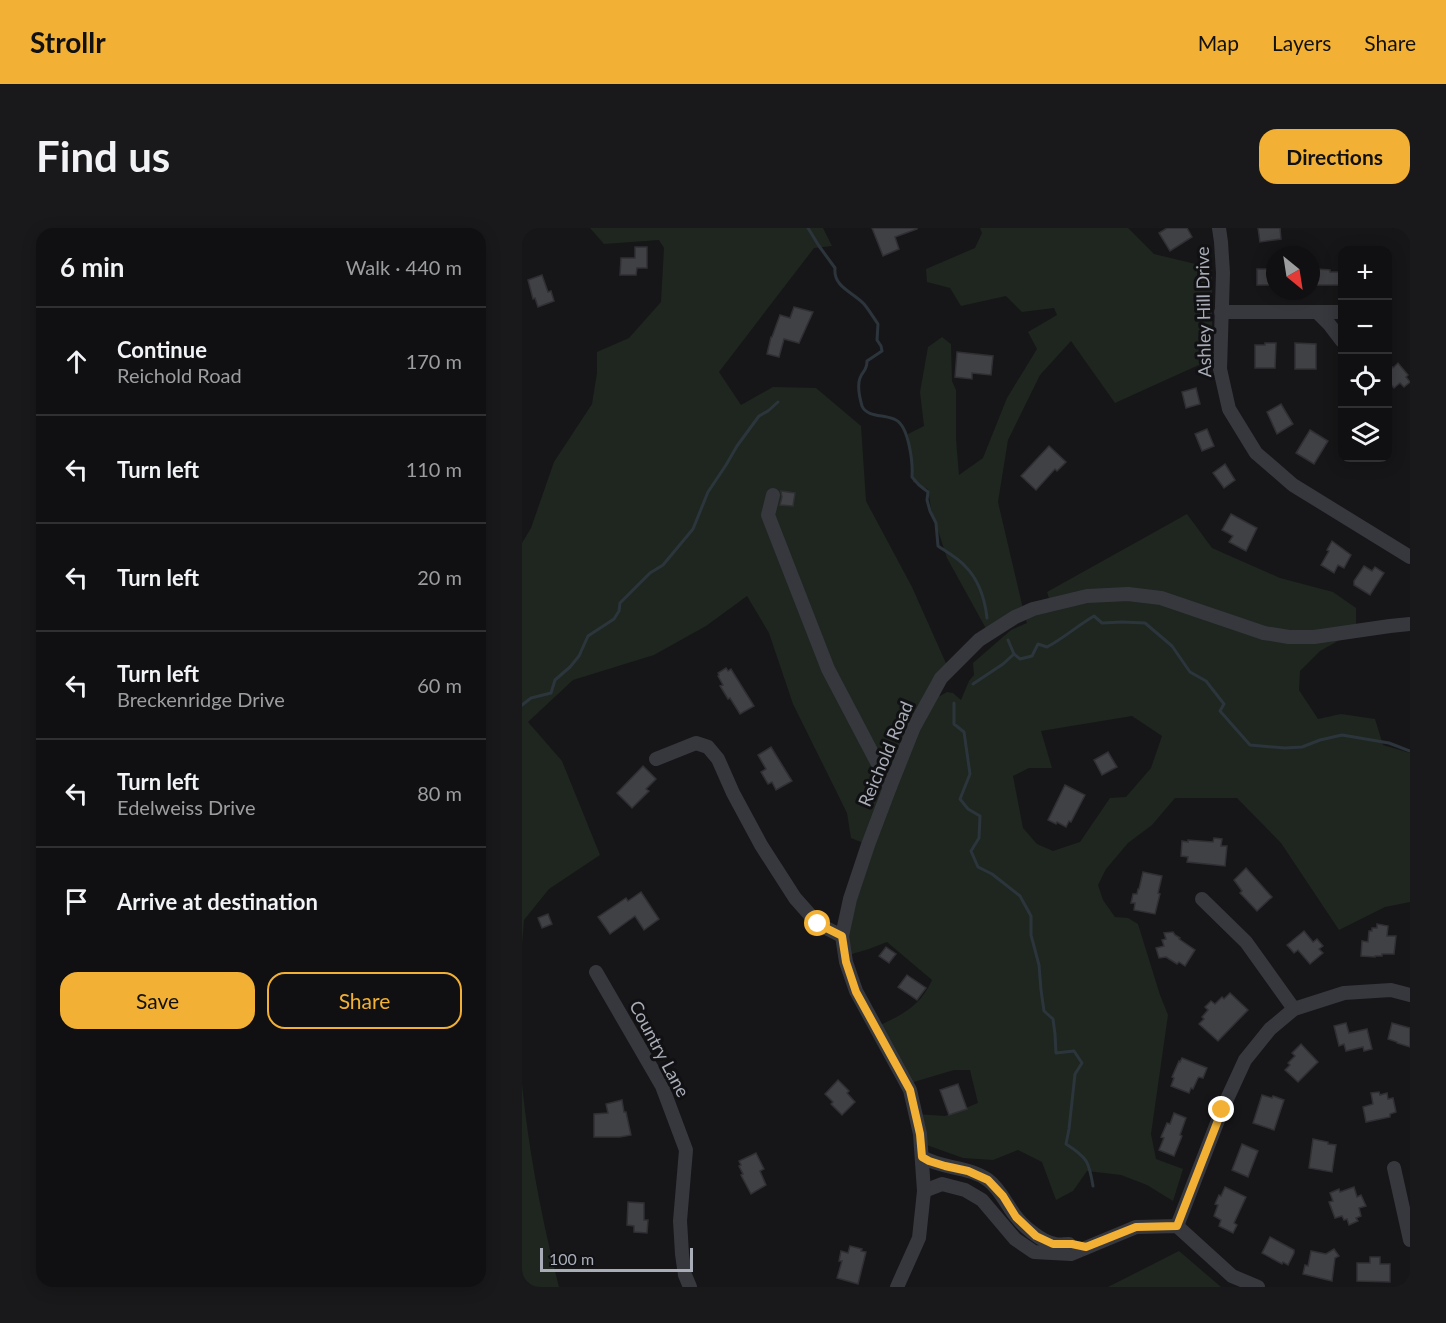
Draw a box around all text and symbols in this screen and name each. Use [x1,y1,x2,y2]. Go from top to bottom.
text: Strollr [30,25,106,59]
text: Map [1198,30,1239,55]
text: Layers [1272,30,1331,55]
text: Share [1364,30,1416,55]
button: Directions [1259,129,1410,184]
text: Find us [36,131,170,181]
street label: Ashley Hill Drive [1191,246,1215,378]
north arrow [1266,246,1320,300]
map controls [1338,246,1392,462]
button: + [1338,246,1392,300]
text: 6 min [60,251,124,283]
text: Walk · 440 m [346,255,462,279]
button: − [1338,300,1392,354]
text: Continue [117,336,207,363]
icon: ahead [60,345,93,378]
text: 170 m [406,349,462,373]
button: locate [1338,354,1392,408]
text: Reichold Road [117,363,242,387]
button: layers [1338,408,1392,462]
icon: left [60,453,93,486]
text: Turn left [117,456,199,483]
text: 110 m [406,457,462,481]
icon: left [60,561,93,594]
text: Turn left [117,564,199,591]
text: 20 m [417,565,462,589]
text: Turn left [117,660,199,687]
icon: left [60,669,93,702]
text: 60 m [417,673,462,697]
text: Breckenridge Drive [117,687,285,711]
street label: Reichold Road [853,698,917,810]
text: Turn left [117,768,199,795]
icon: left [60,777,93,810]
text: 80 m [417,781,462,805]
text: Edelweiss Drive [117,795,256,819]
icon: arrive [60,885,93,918]
text: Arrive at destination [117,888,318,915]
route start [804,910,830,936]
button: Save [60,972,255,1029]
button: Share [267,972,462,1029]
street label: Country Lane [625,996,695,1101]
route end [1208,1096,1234,1122]
scale bar [540,1245,693,1272]
text: 100 m [549,1249,594,1268]

